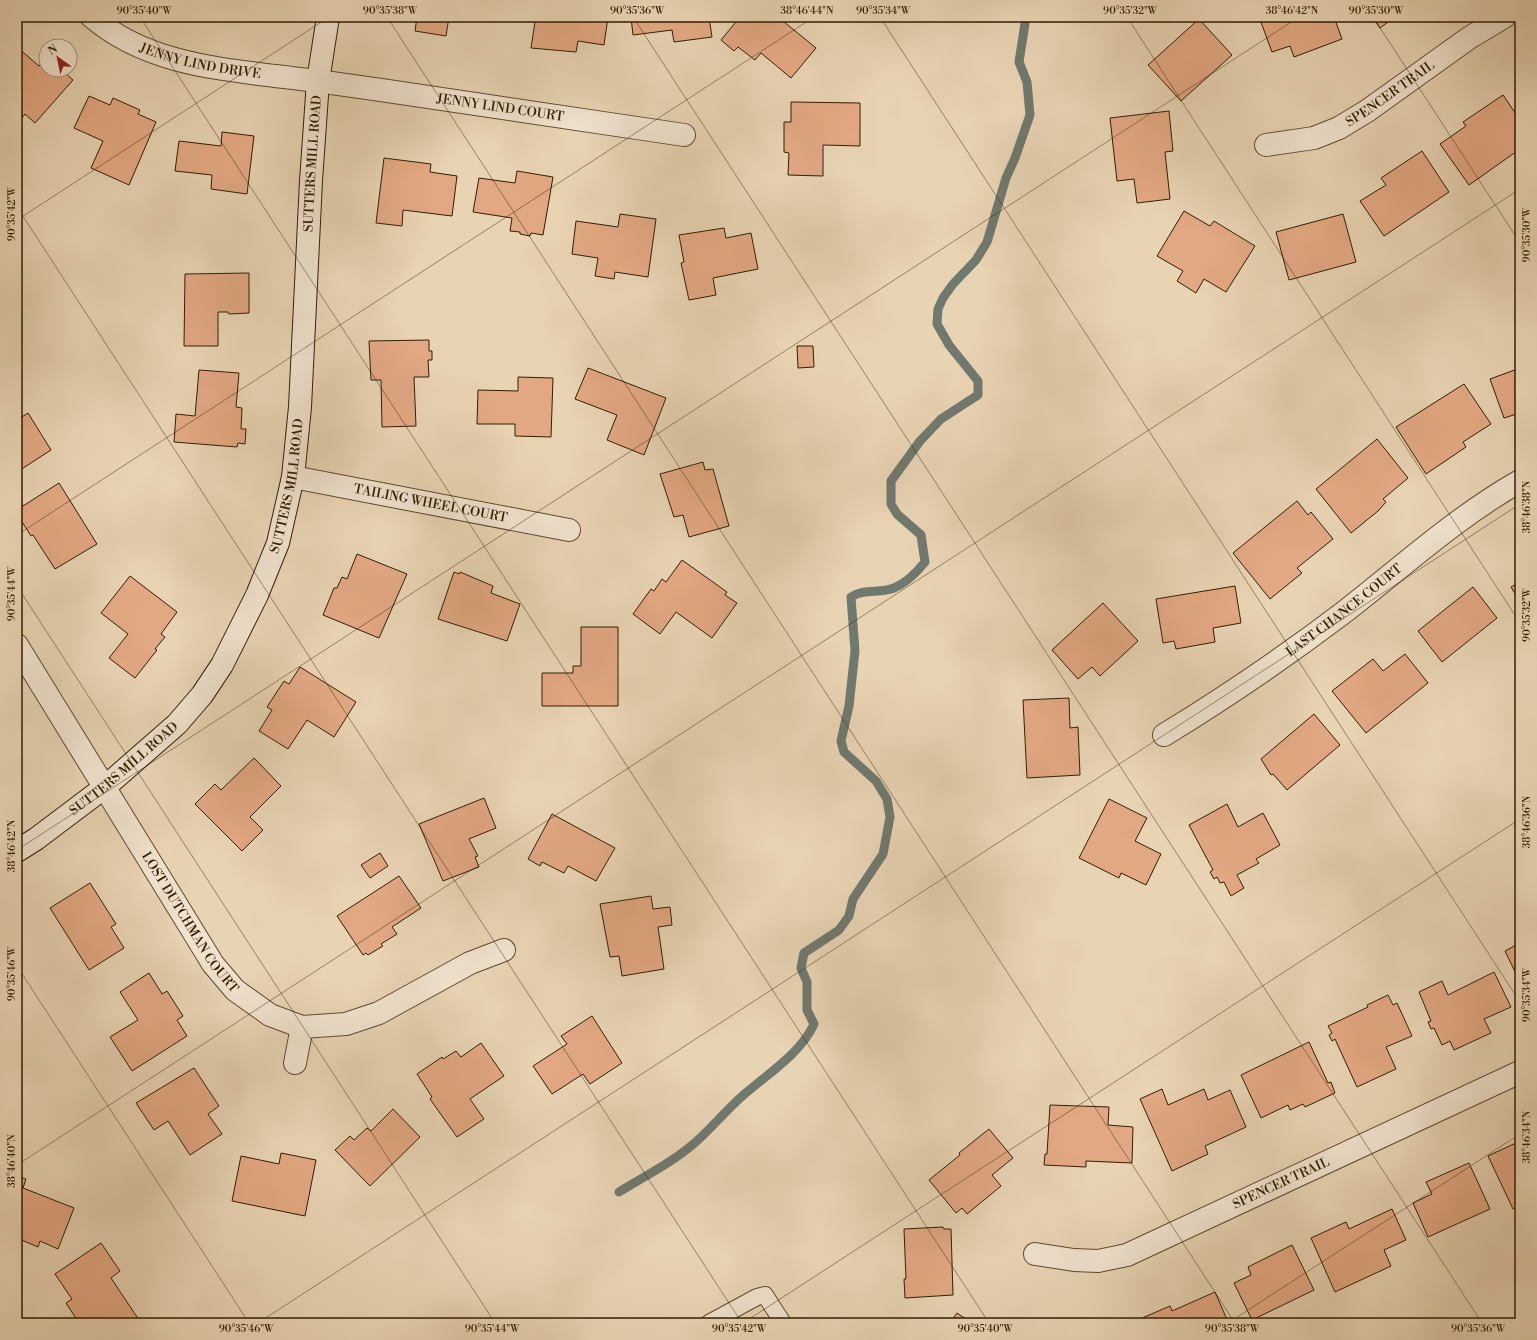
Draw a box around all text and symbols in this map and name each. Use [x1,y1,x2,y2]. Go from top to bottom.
text: 90°35'40"W [116,5,173,17]
text: 90°35'38"W [363,5,418,17]
text: 90°35'36"W [610,5,665,17]
text: 38°46'44"N [780,5,834,17]
text: 90°35'34"W [856,5,911,17]
text: 90°35'32"W [1103,5,1158,17]
text: 38°46'42"N [1266,5,1319,17]
text: 90°35'30"W [1349,5,1404,17]
north arrow [38,38,78,78]
street label: JENNY LIND DRIVE [136,39,262,82]
text: N [46,42,61,59]
street label: SPENCER TRAIL [1343,57,1438,130]
street label: JENNY LIND COURT [435,90,565,125]
street label: SUTTERS MILL ROAD [301,95,325,233]
text: 90°35'42"W [6,186,18,241]
text: 90°35'30"W [1521,207,1533,262]
street label: SUTTERS MILL ROAD [267,418,307,556]
text: 38°46'38"N [1521,480,1533,533]
street label: TAILING WHEEL COURT [352,481,509,526]
street label: LAST CHANCE COURT [1283,561,1405,660]
text: 90°35'44"W [6,566,18,621]
text: 90°35'32"W [1521,587,1533,642]
street label: SUTTERS MILL ROAD [66,719,182,819]
text: 38°46'36"N [1521,795,1533,848]
text: 38°46'42"N [6,819,18,872]
street label: LOST DUTCHMAN COURT [138,849,242,996]
text: 90°35'46"W [6,946,18,1001]
text: 90°35'34"W [1521,967,1533,1022]
text: 38°46'34"N [1521,1110,1533,1163]
text: 38°46'40"N [6,1134,18,1188]
street label: SPENCER TRAIL [1230,1154,1332,1213]
text: 90°35'46"W [219,1323,274,1335]
text: 90°35'44"W [465,1323,520,1335]
text: 90°35'42"W [712,1323,767,1335]
text: 90°35'40"W [957,1323,1014,1335]
text: 90°35'38"W [1205,1323,1260,1335]
text: 90°35'36"W [1451,1323,1506,1335]

